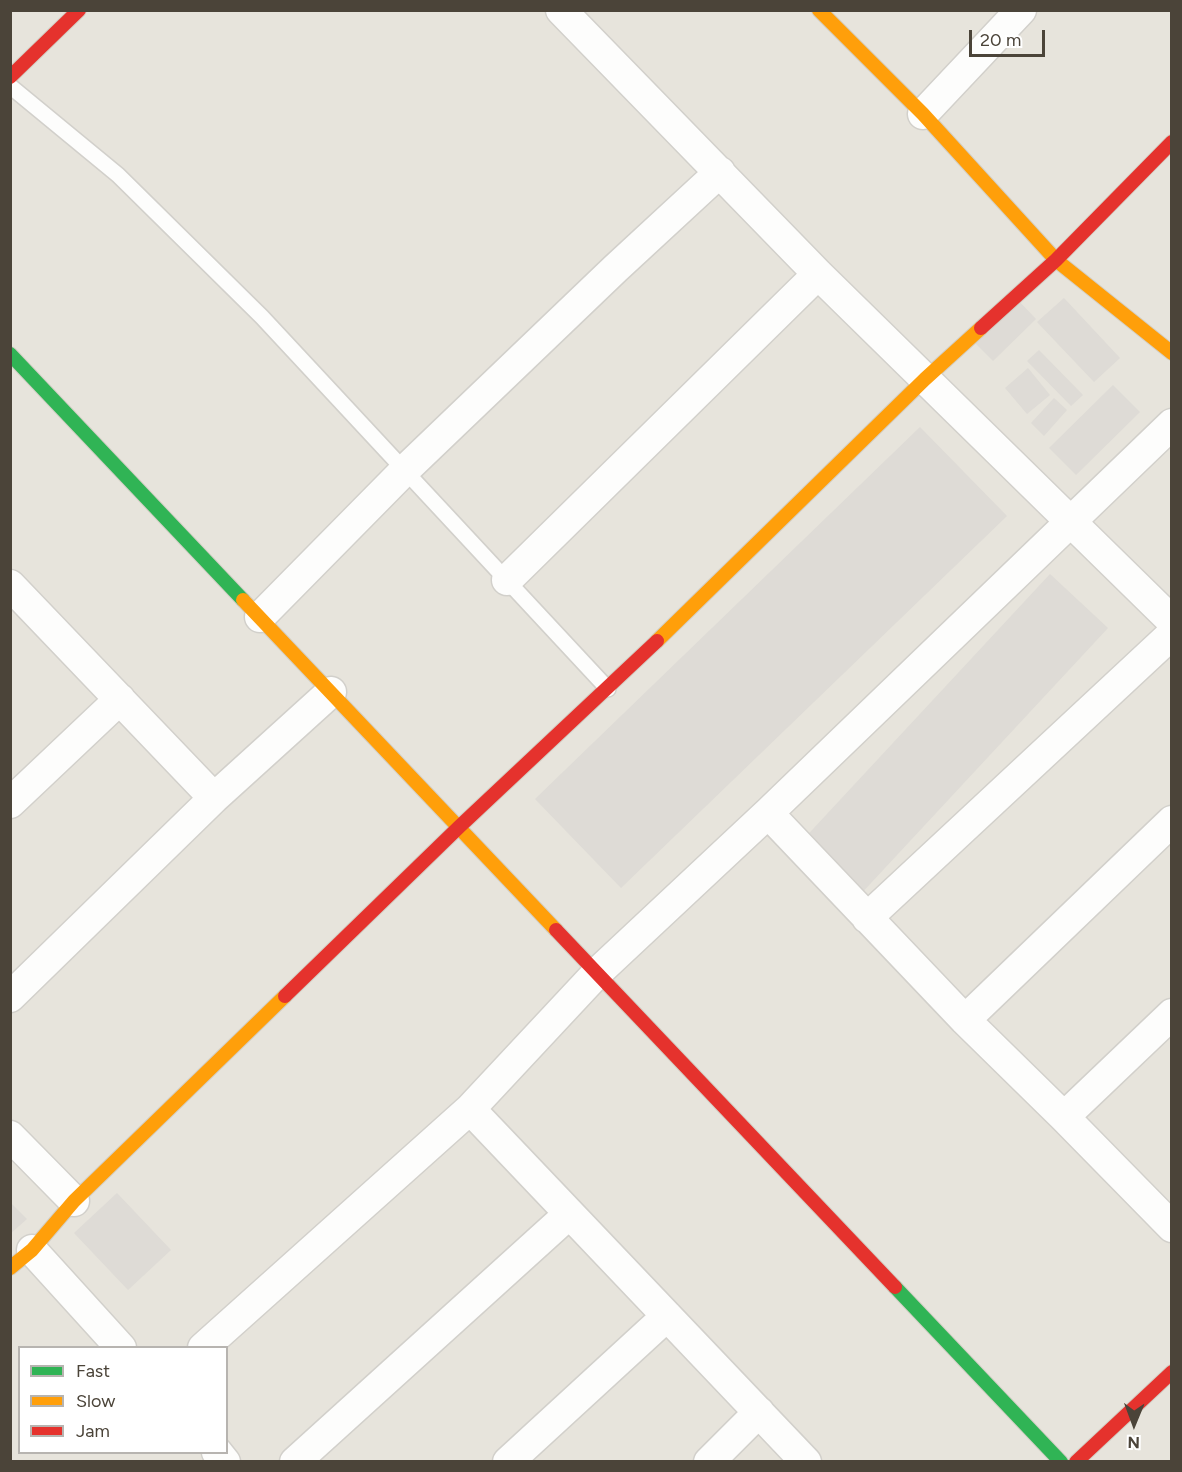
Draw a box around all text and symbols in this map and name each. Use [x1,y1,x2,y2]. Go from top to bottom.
scale bar [972,18,1048,56]
text: 20 m [980,29,1021,51]
legend [18,1346,228,1454]
text: Fast [76,1360,110,1382]
text: Slow [76,1390,115,1412]
north arrow [1104,1394,1164,1454]
text: Jam [76,1420,110,1442]
text: N [1127,1433,1140,1452]

